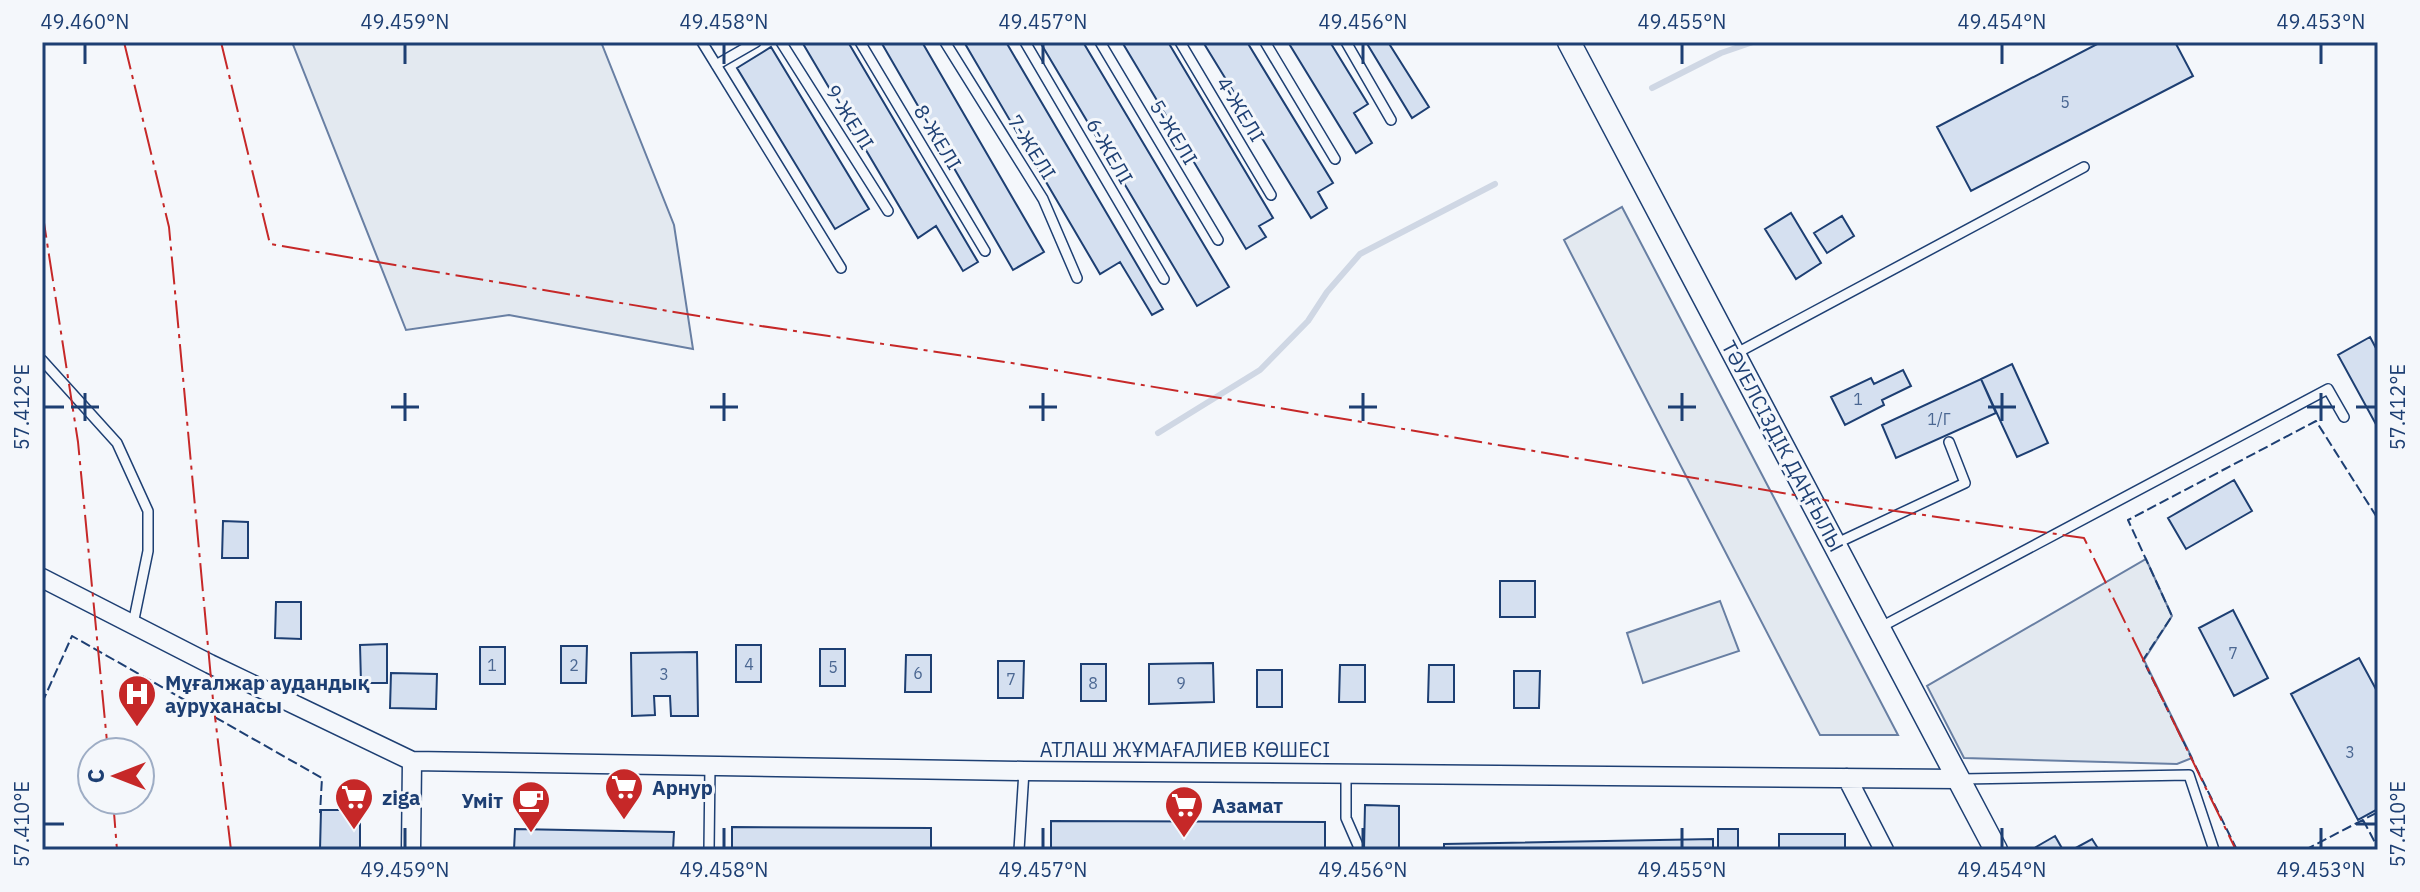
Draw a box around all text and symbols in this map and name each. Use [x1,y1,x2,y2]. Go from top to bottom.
text: 49.460°N [41,8,129,35]
text: 49.459°N [361,8,449,35]
text: 49.458°N [680,8,768,35]
text: 49.457°N [999,8,1087,35]
text: 49.456°N [1319,8,1407,35]
text: 49.455°N [1638,8,1726,35]
text: 49.454°N [1958,8,2046,35]
text: 49.453°N [2277,8,2365,35]
street label: 4-ЖЕЛІ [1211,71,1271,147]
street label: 9-ЖЕЛІ [820,79,880,155]
house number: 5 [2060,92,2070,112]
street label: 5-ЖЕЛІ [1144,94,1204,170]
street label: 8-ЖЕЛІ [908,99,968,175]
street label: 7-ЖЕЛІ [1002,109,1062,185]
street label: 6-ЖЕЛІ [1080,113,1140,189]
street label: ТӘУЕЛСІЗДІК ДАҢҒЫЛЫ [1716,336,1850,556]
text: 57.412°E [8,364,35,450]
text: 57.412°E [2384,364,2411,450]
house number: 1 [1853,389,1863,409]
house number: 1/Г [1927,409,1951,429]
house number: 7 [2228,643,2238,663]
house number: 4 [744,654,754,674]
house number: 1 [487,655,497,675]
house number: 2 [569,655,579,675]
house number: 5 [828,657,838,677]
house number: 6 [913,663,923,683]
house number: 3 [659,664,669,684]
place label: Мұғалжар аудандық ауруханасы [165,669,370,719]
house number: 7 [1006,669,1016,689]
hospital icon: Мұғалжар аудандық ауруханасы [116,673,158,728]
house number: 8 [1088,673,1098,693]
house number: 9 [1176,673,1186,693]
north arrow [76,736,156,816]
street label: АТЛАШ ЖҰМАҒАЛИЕВ КӨШЕСІ [1040,736,1330,763]
house number: 3 [2345,742,2355,762]
supermarket icon: Арнур [603,766,645,821]
text: С [81,769,110,783]
place label: Арнур [652,774,713,801]
supermarket icon: ziga [333,776,375,831]
cafe icon: Умiт [510,779,552,834]
text: 57.410°E [8,781,35,867]
text: 57.410°E [2384,781,2411,867]
place label: ziga [382,784,420,811]
supermarket icon: Азамат [1163,784,1205,839]
place label: Умiт [461,787,503,814]
place label: Азамат [1212,792,1283,819]
text: 49.459°N [361,856,449,883]
text: 49.458°N [680,856,768,883]
text: 49.457°N [999,856,1087,883]
text: 49.456°N [1319,856,1407,883]
text: 49.455°N [1638,856,1726,883]
text: 49.454°N [1958,856,2046,883]
text: 49.453°N [2277,856,2365,883]

